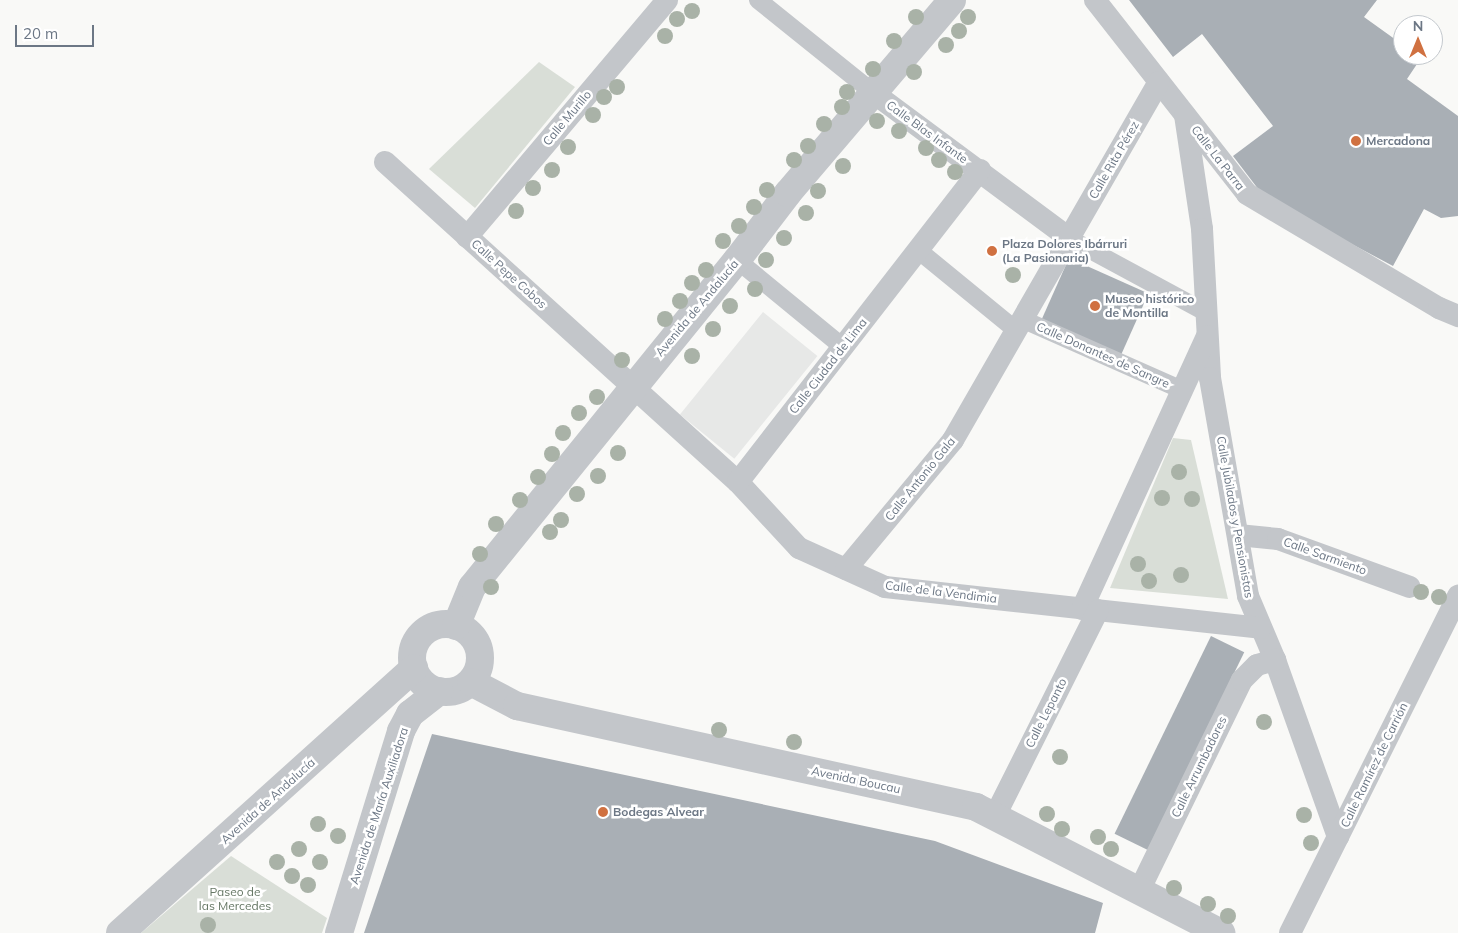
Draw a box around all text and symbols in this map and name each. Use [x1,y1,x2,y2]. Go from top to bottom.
scale bar [18,15,96,47]
north arrow [1393,15,1443,65]
text: N [1413,17,1423,35]
text: 20 m [23,24,58,43]
street label: Calle Murillo [540,87,594,149]
street label: Calle Blas Infante [884,98,970,166]
street label: Calle Rita Pérez [1086,119,1142,201]
street label: Calle La Parra [1188,123,1248,193]
place label: Mercadona [1366,134,1430,148]
marker: Mercadona [1350,135,1362,147]
street label: Calle Pepe Cobos [468,236,550,312]
place label: Plaza Dolores Ibárruri (La Pasionaria) [1002,237,1127,265]
marker: Plaza Dolores Ibárruri (La Pasionaria) [986,245,998,257]
street label: Avenida de Andalucía [652,257,742,359]
place label: Museo histórico de Montilla [1105,292,1194,320]
marker: Museo histórico de Montilla [1089,300,1101,312]
street label: Calle Ciudad de Lima [786,315,870,417]
street label: Calle Donantes de Sangre [1034,319,1172,391]
street label: Calle Antonio Gala [882,434,958,524]
street label: Calle Jubilados y Pensionistas [1214,435,1256,599]
street label: Calle Sarmiento [1281,534,1369,578]
street label: Calle de la Vendimia [884,578,998,606]
street label: Calle Lepanto [1022,676,1070,750]
street label: Calle Ramírez de Carrión [1337,700,1411,830]
street label: Calle Arrumbadores [1168,714,1230,820]
street label: Avenida de María Auxiliadora [347,726,411,886]
street label: Avenida de Andalucía [218,755,318,847]
street label: Avenida Boucau [810,764,902,796]
place label: Bodegas Alvear [613,805,704,819]
marker: Bodegas Alvear [597,806,609,818]
park label: Paseo de las Mercedes [199,885,271,913]

